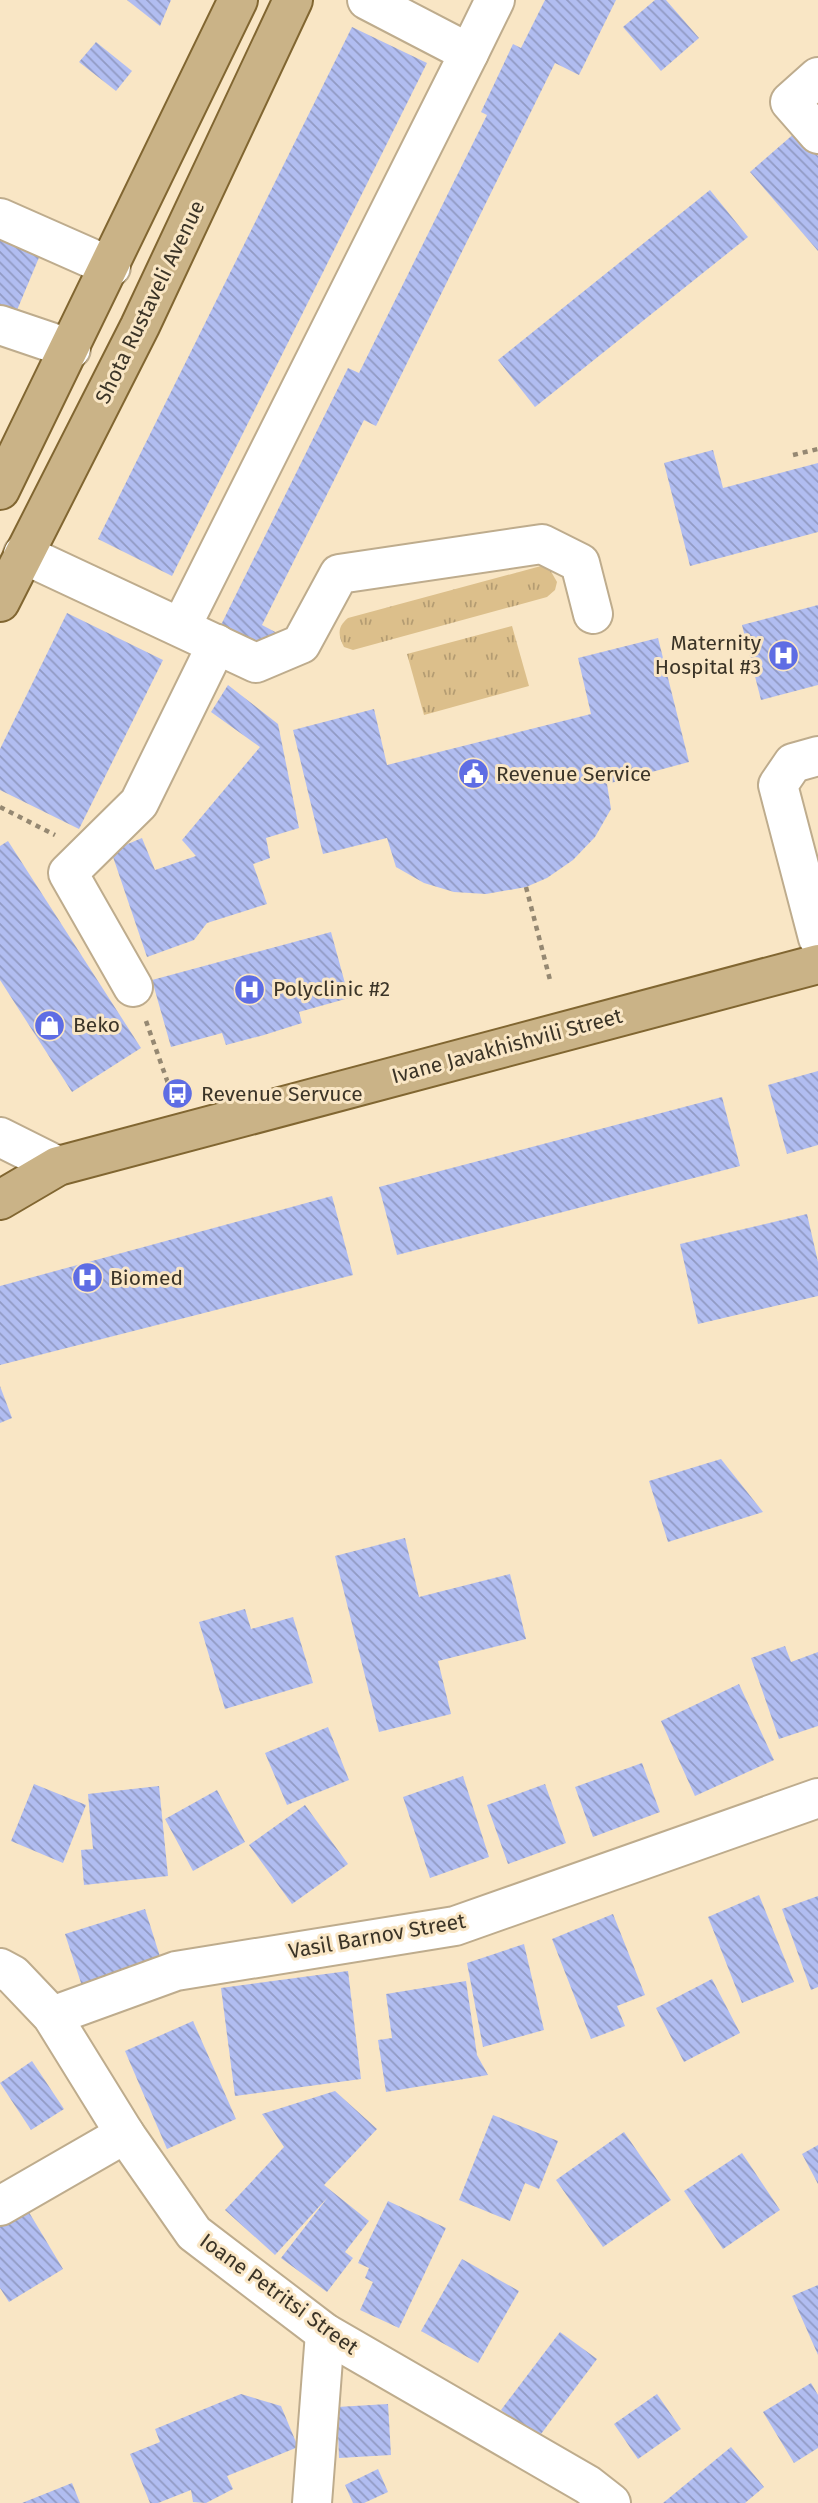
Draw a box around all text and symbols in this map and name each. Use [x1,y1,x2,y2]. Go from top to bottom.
street label: Shota Rustaveli Avenue [89,196,211,408]
place label: Maternity Hospital #3 [655,630,762,680]
hospital icon: Maternity Hospital #3 [767,638,801,672]
public building icon: Revenue Service [456,757,490,791]
place label: Revenue Service [496,761,651,787]
hospital icon: Polyclinic #2 [233,972,267,1006]
place label: Polyclinic #2 [273,976,390,1002]
street label: Ivane Javakhishvili Street [389,1003,626,1089]
shop icon: Beko [33,1008,67,1042]
place label: Beko [73,1012,120,1038]
bus stop icon: Revenue Servuce [161,1077,195,1111]
place label: Revenue Servuce [201,1081,363,1107]
hospital icon: Biomed [70,1261,104,1295]
place label: Biomed [110,1265,183,1291]
street label: Vasil Barnov Street [287,1908,468,1964]
street label: Ioane Petritsi Street [195,2228,364,2360]

